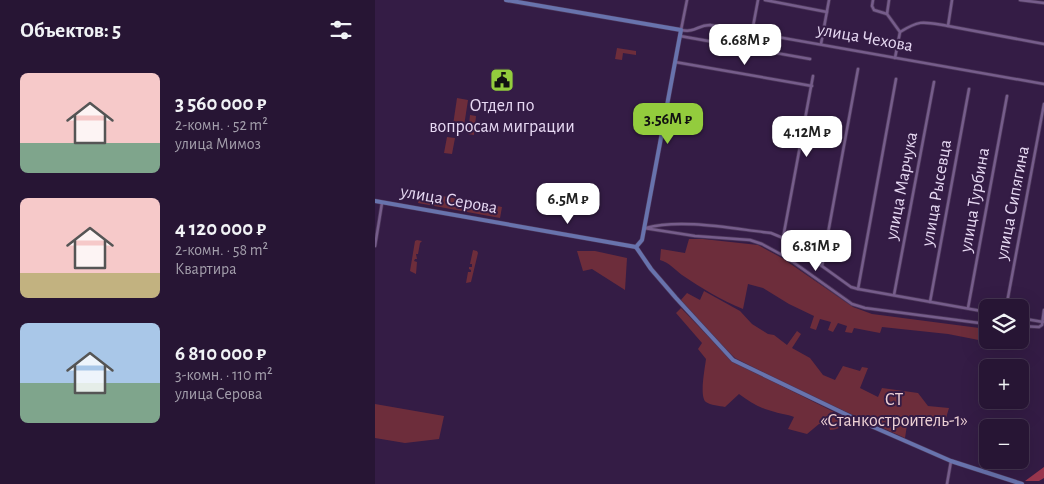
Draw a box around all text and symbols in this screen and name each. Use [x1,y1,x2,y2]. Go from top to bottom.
icon: filters [327,16,355,44]
text: Объектов: 5 [20,20,121,41]
street label: улица Чехова [815,21,914,55]
pin: 6.68M ₽ [699,23,791,66]
text: 6.68M ₽ [720,32,770,48]
public building icon: Отдел по вопросам миграции [489,67,515,93]
icon: home [60,93,120,153]
text: 3 560 000 ₽ [175,93,266,114]
place label: Отдел по вопросам миграции [429,97,575,136]
pin: 3.56M ₽ [622,102,714,145]
text: 3.56M ₽ [644,111,692,127]
pin: 4.12M ₽ [761,116,853,158]
text: 2-комн. · 52 m² [175,117,268,133]
text: 4.12M ₽ [783,124,831,140]
street label: улица Марчука [883,130,921,243]
text: улица Мимоз [175,136,261,152]
street label: улица Рысевца [919,138,955,249]
street label: улица Сипягина [993,144,1033,263]
street label: улица Турбина [956,146,993,255]
street label: улица Серова [398,182,499,217]
pin: 6.5M ₽ [527,182,609,225]
text: 6.5M ₽ [548,191,588,207]
icon: home [60,218,120,278]
text: 4 120 000 ₽ [175,218,266,239]
pin: 6.81M ₽ [770,230,862,272]
text: 6.81M ₽ [792,238,840,254]
text: 2-комн. · 58 m² [175,242,268,258]
text: Квартира [175,261,237,277]
map controls [979,299,1029,469]
button: layers [979,299,1029,349]
icon: home [60,343,120,403]
text: 6 810 000 ₽ [175,343,266,364]
button: + [979,359,1029,409]
text: 3-комн. · 110 m² [175,367,273,383]
text: улица Серова [175,386,262,402]
park label: СТ «Станкостроитель-1» [820,391,968,430]
button: − [979,419,1029,469]

